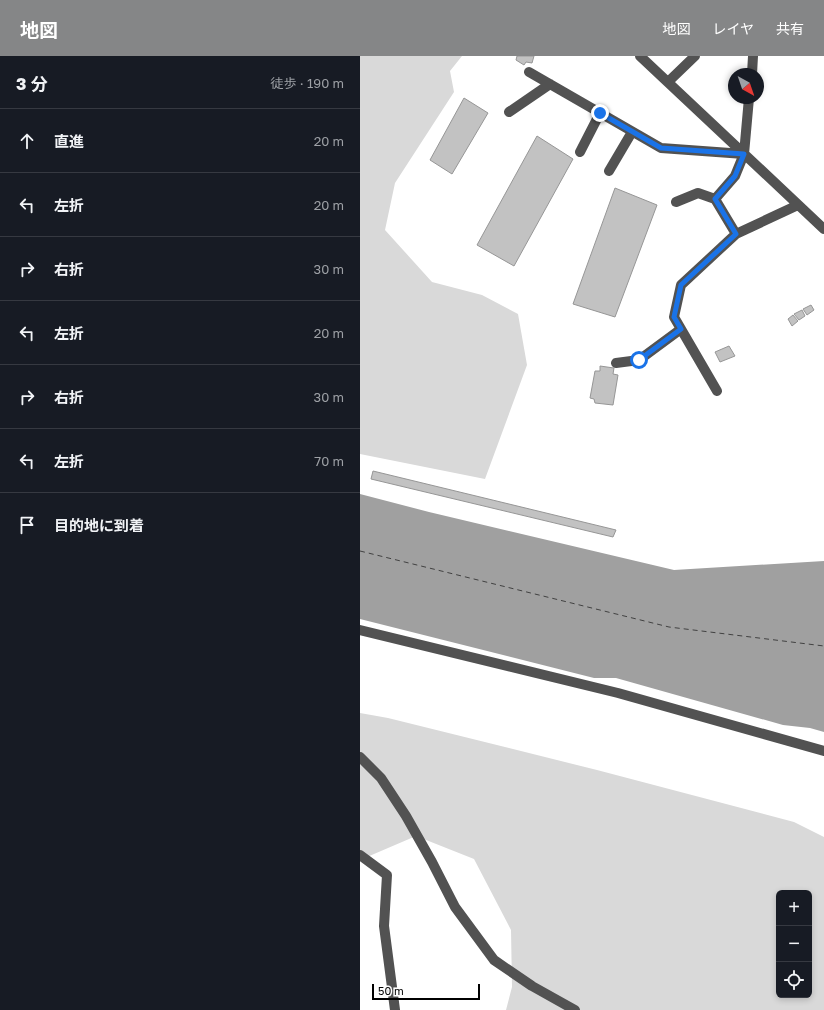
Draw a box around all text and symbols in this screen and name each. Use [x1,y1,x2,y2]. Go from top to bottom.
text: 地図 [20,18,58,41]
text: 地図 [662,20,690,37]
text: レイヤ [712,20,754,37]
text: 共有 [776,20,804,37]
north arrow [728,68,764,104]
text: 3 分 [16,73,48,94]
text: 徒歩 · 190 m [271,75,344,91]
route end [591,104,609,122]
icon: ahead [16,130,38,152]
text: 直進 [54,132,84,150]
text: 20 m [314,133,344,149]
icon: left [16,194,38,216]
text: 左折 [54,196,84,214]
text: 20 m [314,197,344,213]
icon: right [16,258,38,280]
text: 右折 [54,260,84,278]
text: 30 m [314,261,344,277]
icon: left [16,322,38,344]
text: 左折 [54,324,84,342]
text: 20 m [314,325,344,341]
route start [630,351,648,369]
icon: right [16,386,38,408]
text: 右折 [54,388,84,406]
text: 30 m [314,389,344,405]
icon: left [16,450,38,472]
text: 左折 [54,452,84,470]
text: 70 m [314,453,344,469]
icon: arrive [16,514,38,536]
text: 目的地に到着 [54,516,144,534]
map controls [776,890,812,998]
button: + [776,890,812,926]
button: − [776,926,812,962]
button: locate [776,962,812,998]
scale bar [372,982,480,1001]
text: 50 m [378,984,404,997]

